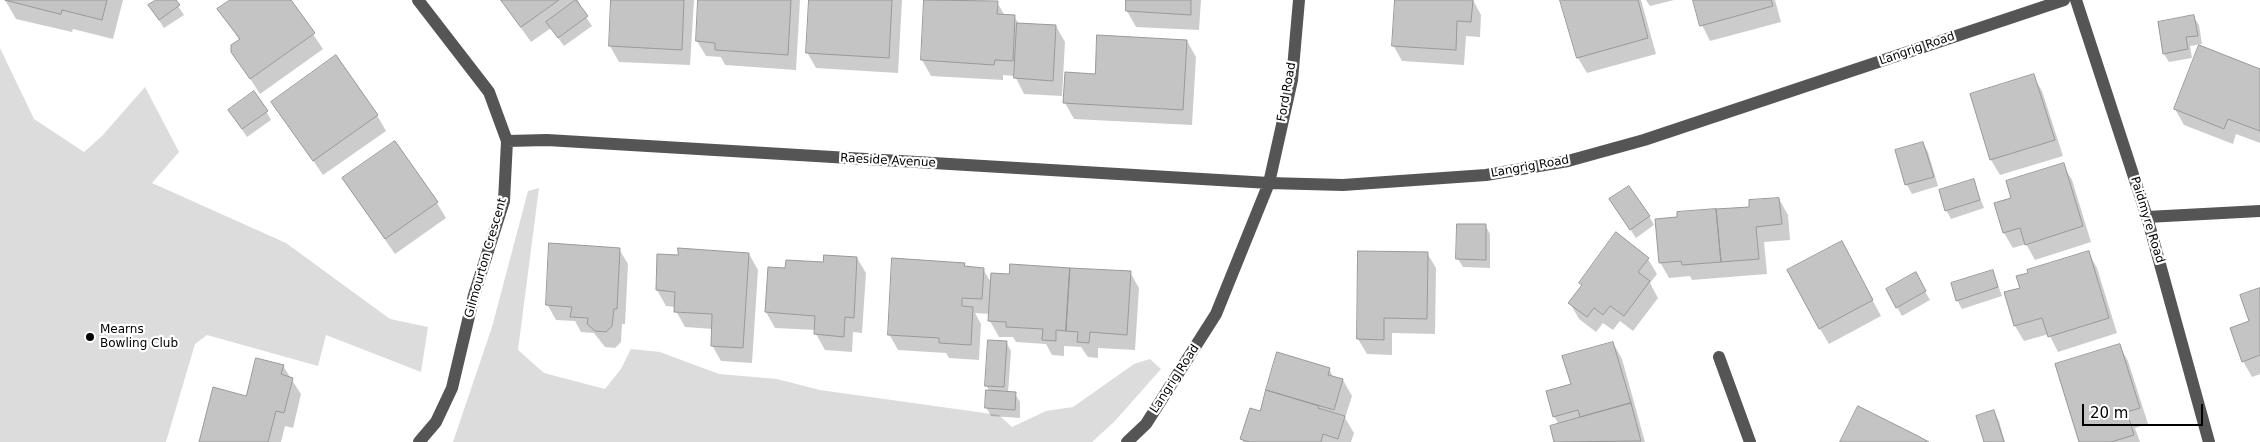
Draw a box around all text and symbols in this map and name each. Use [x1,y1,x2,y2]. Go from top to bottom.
street label: Langrig Road [1877,29,1957,69]
street label: Ford Road [1275,61,1299,123]
street label: Raeside Avenue [840,151,936,171]
street label: Langrig Road [1490,153,1570,181]
street label: Paidmyre Road [2127,175,2167,265]
street label: Gilmourton Crescent [462,196,510,320]
place label: Mearns Bowling Club [100,323,178,351]
marker: Mearns Bowling Club [84,331,96,343]
street label: Langrig Road [1147,342,1203,416]
scale bar [2085,394,2206,426]
text: 20 m [2090,404,2128,422]

